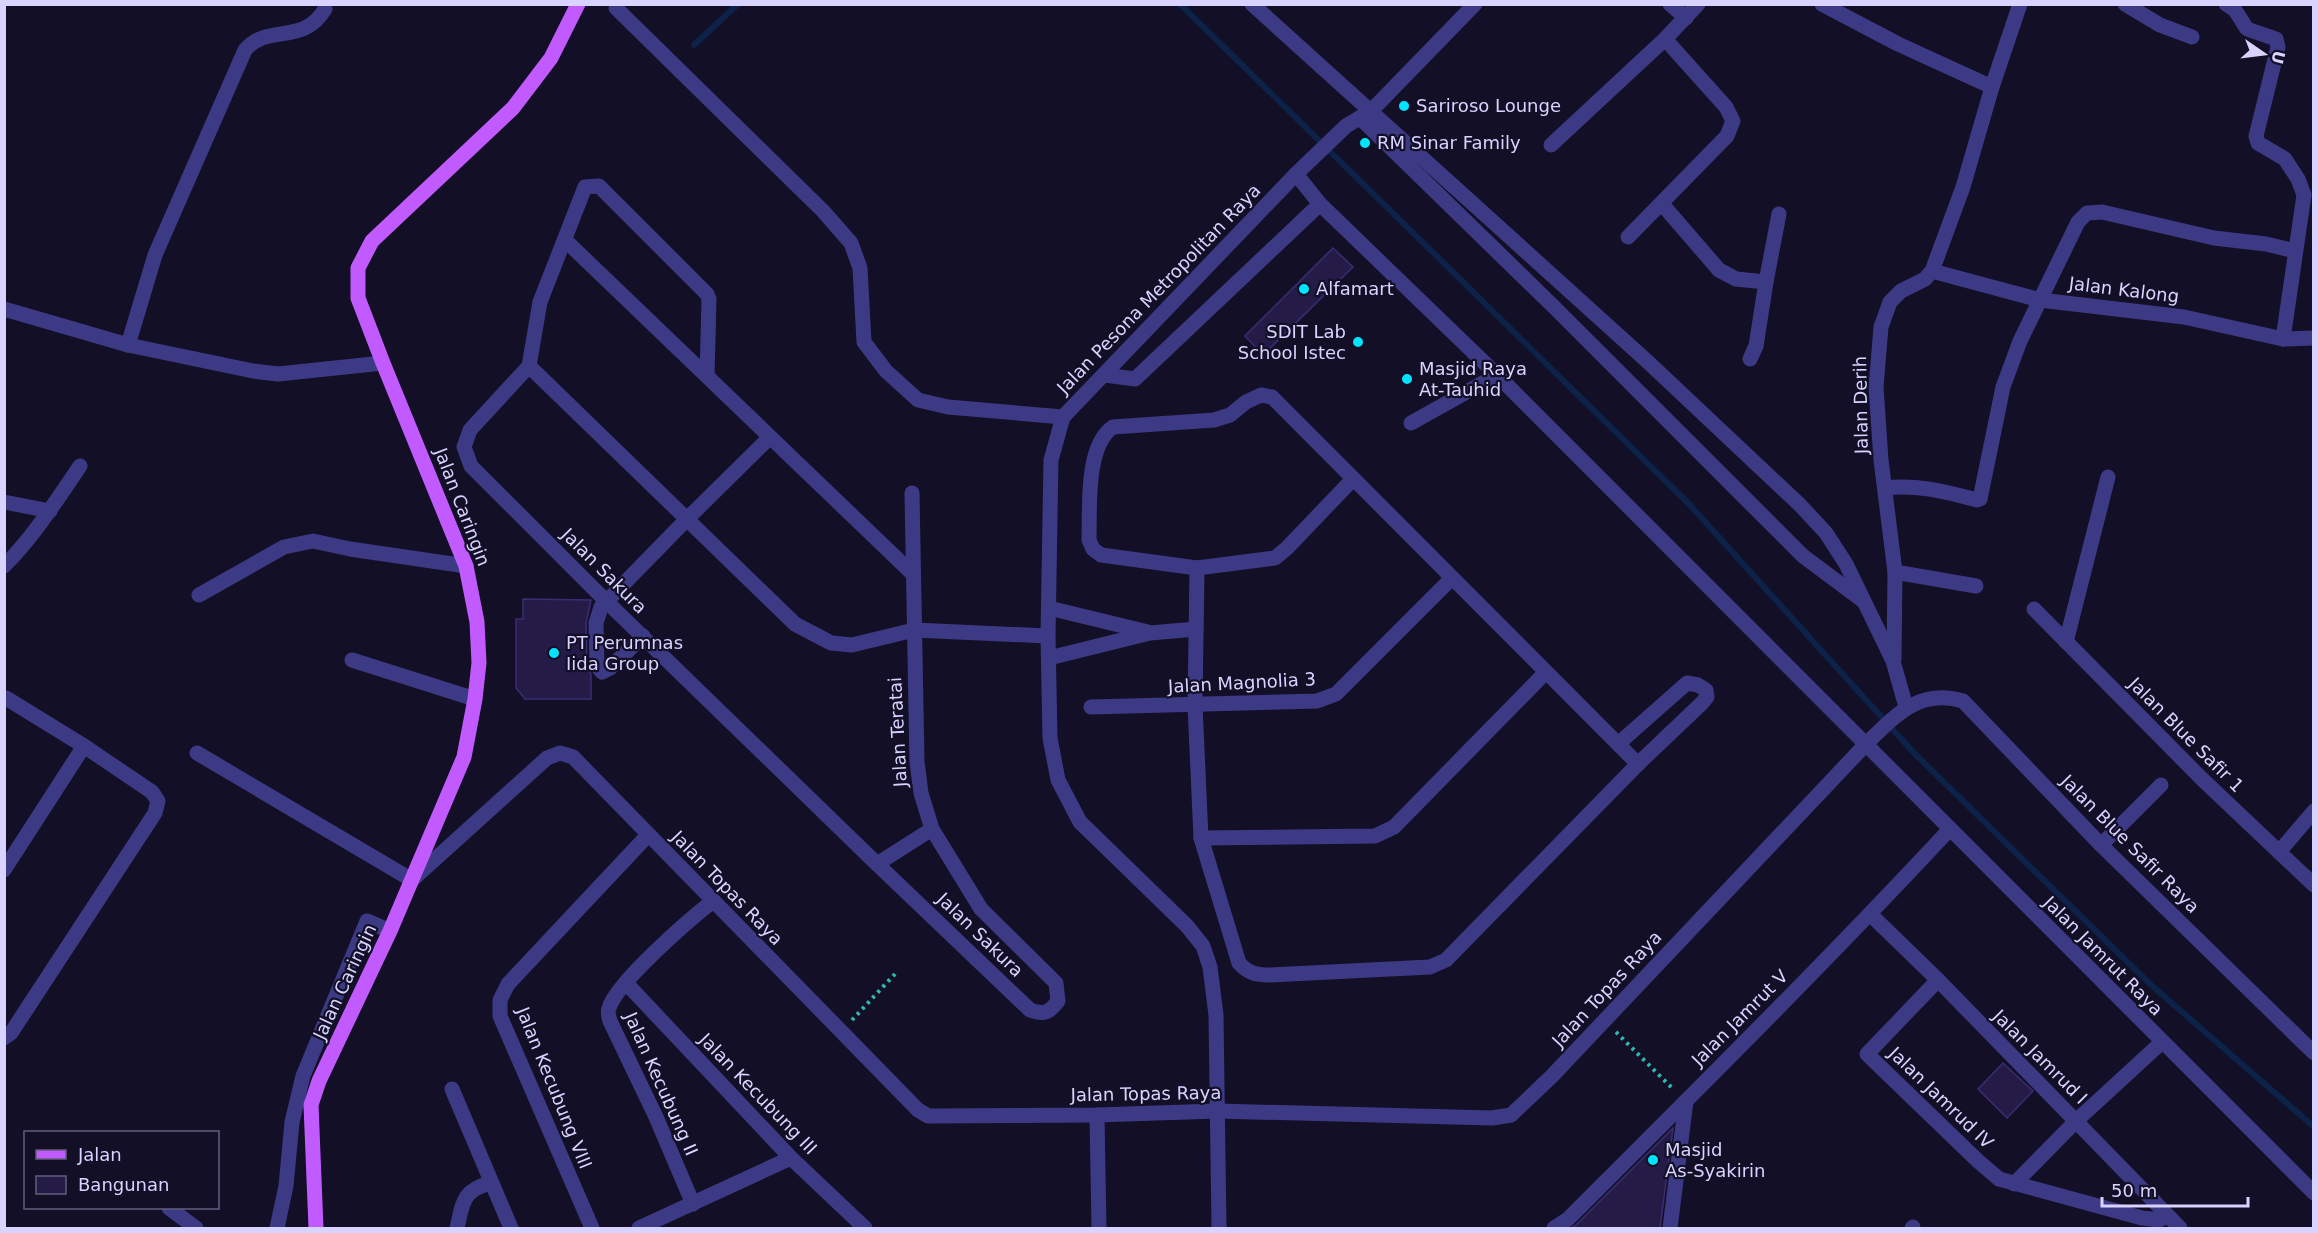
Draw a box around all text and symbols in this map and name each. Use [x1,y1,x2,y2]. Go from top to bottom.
north arrow [2234,24,2294,84]
text: U [2267,49,2289,66]
place label: Sariroso Lounge [1416,95,1561,116]
marker: Sariroso Lounge [1397,99,1411,113]
place label: RM Sinar Family [1377,132,1521,153]
marker: RM Sinar Family [1358,136,1372,150]
street label: Jalan Pesona Metropolitan Raya [1052,179,1265,399]
street label: Jalan Kalong [2067,272,2180,307]
place label: Alfamart [1316,278,1394,299]
marker: Alfamart [1297,282,1311,296]
place label: SDIT Lab School Istec [1238,321,1346,363]
marker: SDIT Lab School Istec [1351,335,1365,349]
street label: Jalan Derih [1849,356,1872,455]
place label: Masjid Raya At-Tauhid [1419,358,1527,400]
marker: Masjid Raya At-Tauhid [1400,372,1414,386]
street label: Jalan Caringin [430,444,495,569]
street label: Jalan Sakura [557,523,651,618]
place label: PT Perumnas Iida Group [566,632,683,674]
marker: PT Perumnas Iida Group [547,646,561,660]
street label: Jalan Magnolia 3 [1166,668,1316,697]
street label: Jalan Blue Safir 1 [2124,672,2248,796]
street label: Jalan Teratai [884,677,911,789]
street label: Jalan Blue Safir Raya [2056,769,2204,917]
street label: Jalan Topas Raya [667,825,787,949]
street label: Jalan Sakura [932,888,1028,981]
street label: Jalan Jamrut Raya [2039,891,2167,1020]
street label: Jalan Caringin [308,921,380,1044]
street label: Jalan Topas Raya [1547,926,1666,1052]
street label: Jalan Jamrut V [1687,965,1793,1071]
street label: Jalan Kecubung VIII [512,1003,596,1172]
street label: Jalan Jamrud I [1988,1004,2092,1108]
street label: Jalan Kecubung II [620,1008,703,1159]
street label: Jalan Kecubung III [695,1028,822,1159]
street label: Jalan Jamrud IV [1884,1042,1998,1153]
street label: Jalan Topas Raya [1069,1082,1222,1105]
legend [24,1131,219,1209]
place label: Masjid As-Syakirin [1665,1139,1766,1181]
text: Jalan [77,1144,122,1165]
marker: Masjid As-Syakirin [1646,1153,1660,1167]
scale bar [2102,1170,2248,1208]
text: Bangunan [78,1174,169,1195]
text: 50 m [2111,1180,2157,1201]

